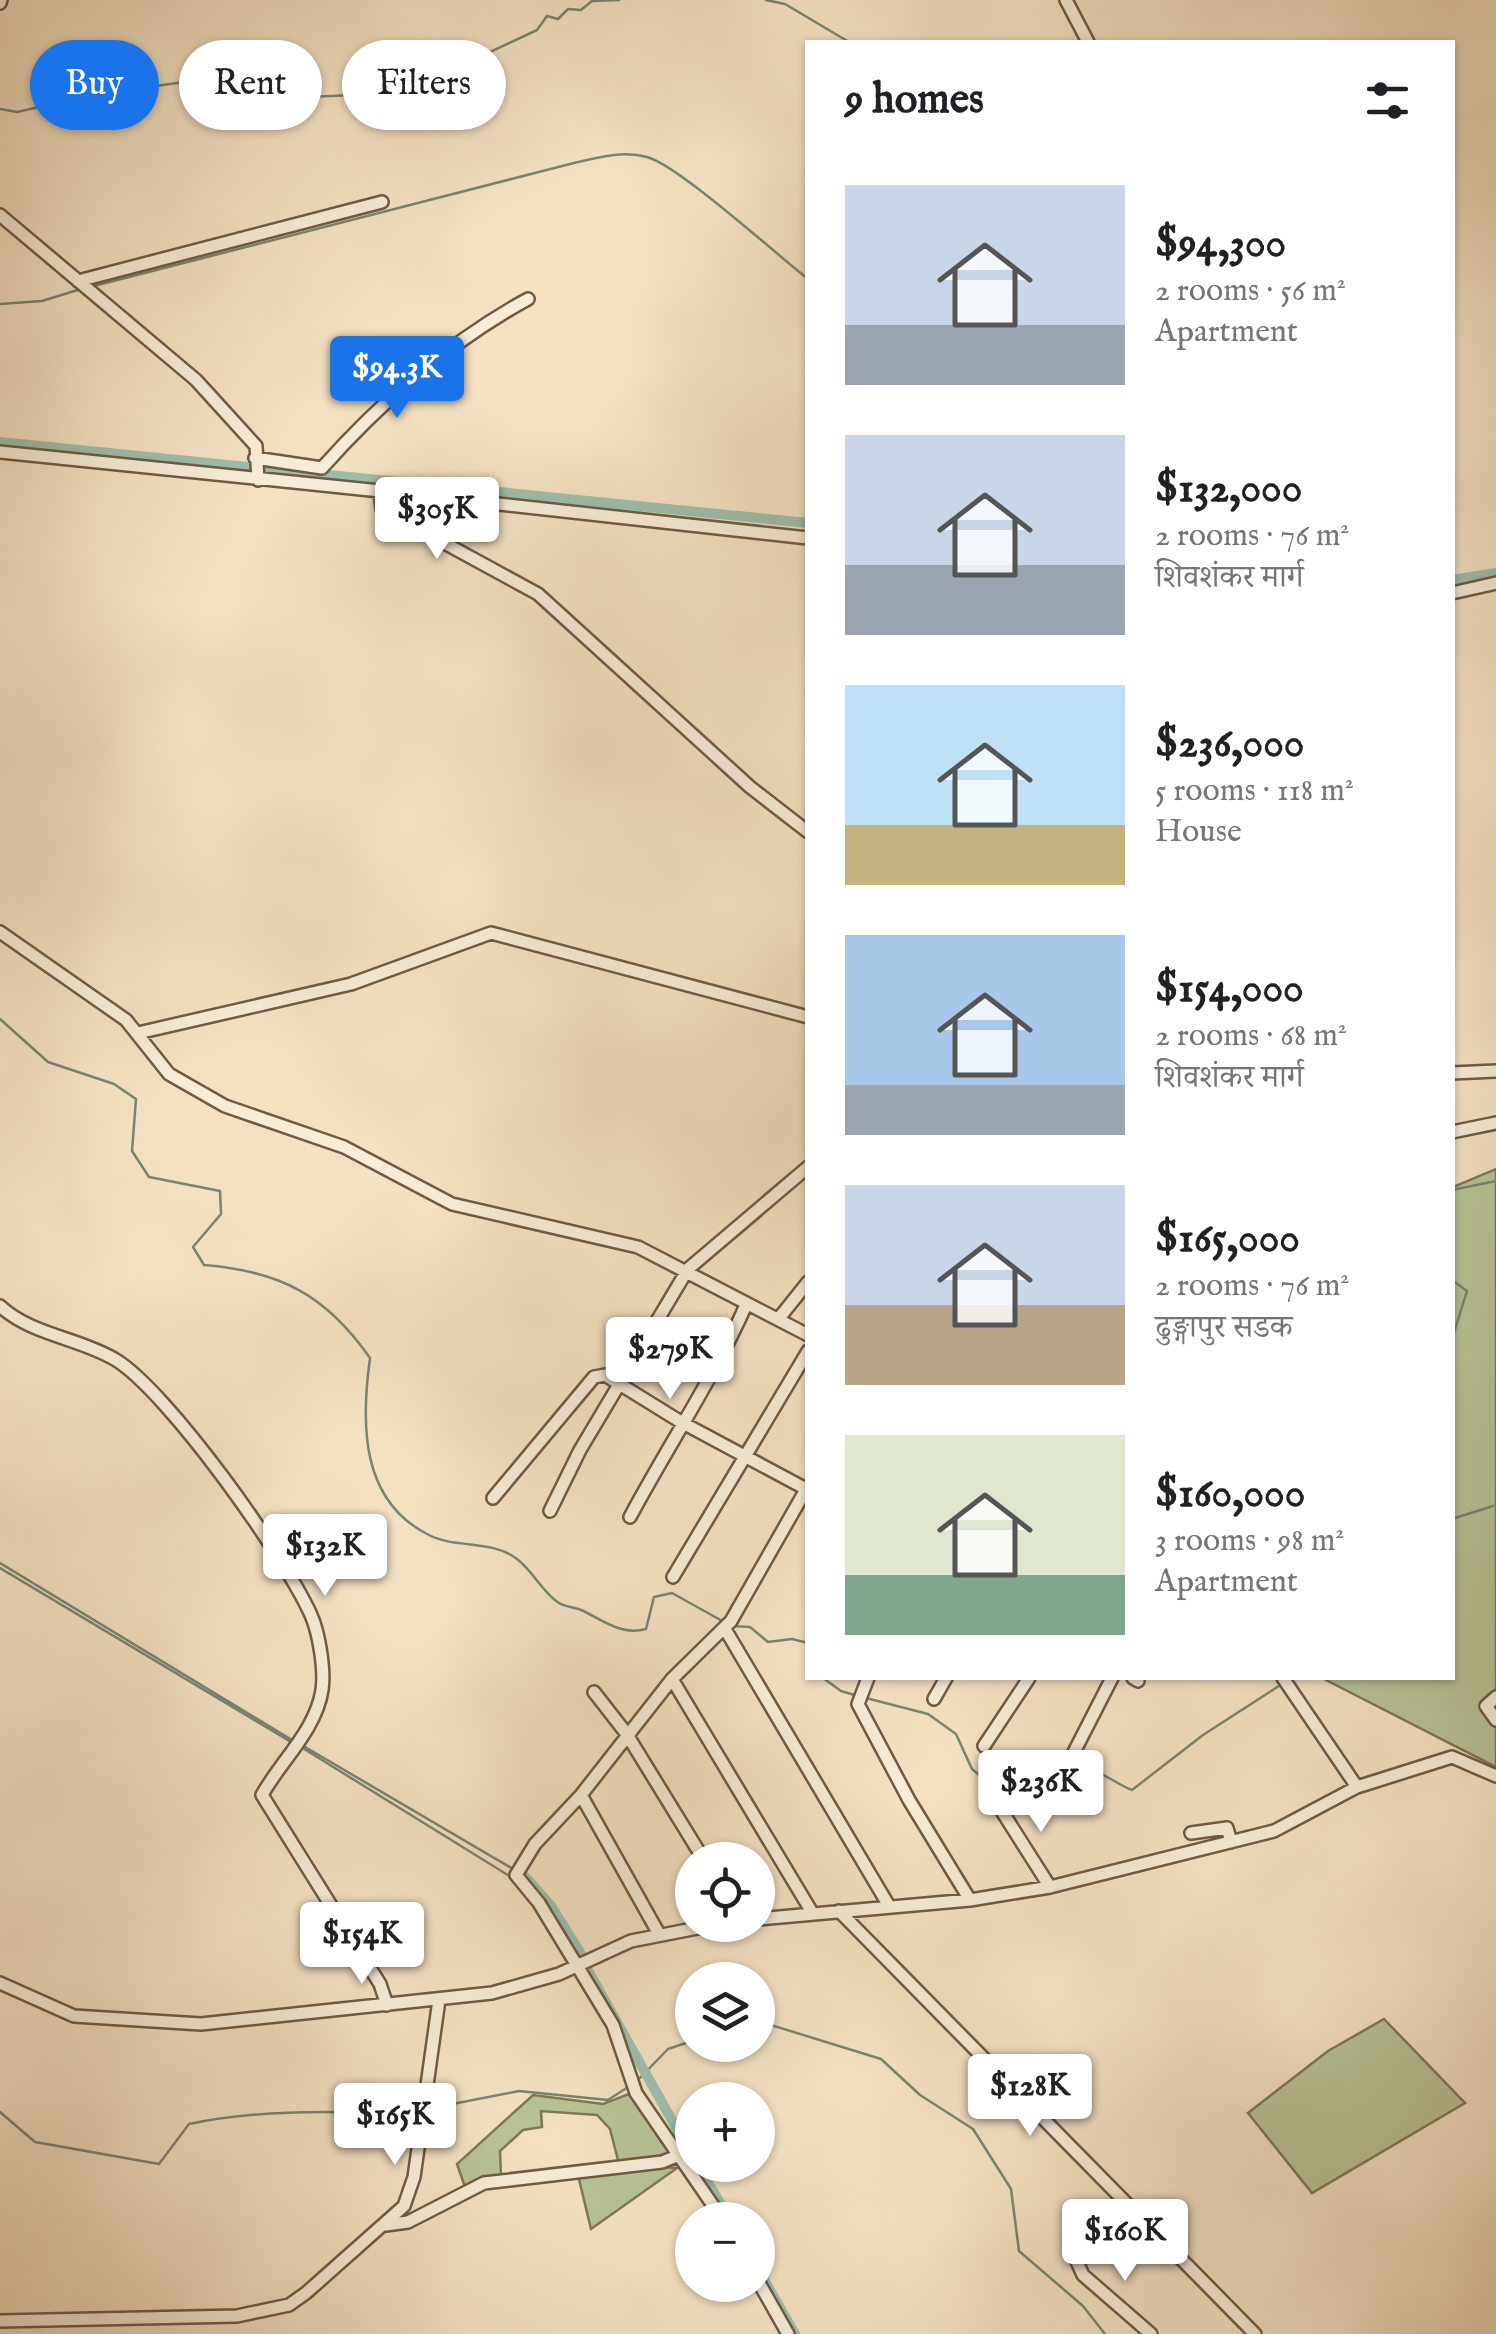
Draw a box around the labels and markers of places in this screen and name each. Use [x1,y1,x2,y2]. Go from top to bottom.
pin: $94.3K [316,336,478,421]
pin: $305K [367,477,507,562]
pin: $279K [600,1317,740,1402]
pin: $132K [255,1514,395,1599]
pin: $236K [971,1750,1111,1835]
pin: $154K [292,1902,432,1987]
pin: $128K [960,2054,1100,2139]
pin: $165K [325,2083,465,2168]
pin: $160K [1055,2199,1195,2284]

